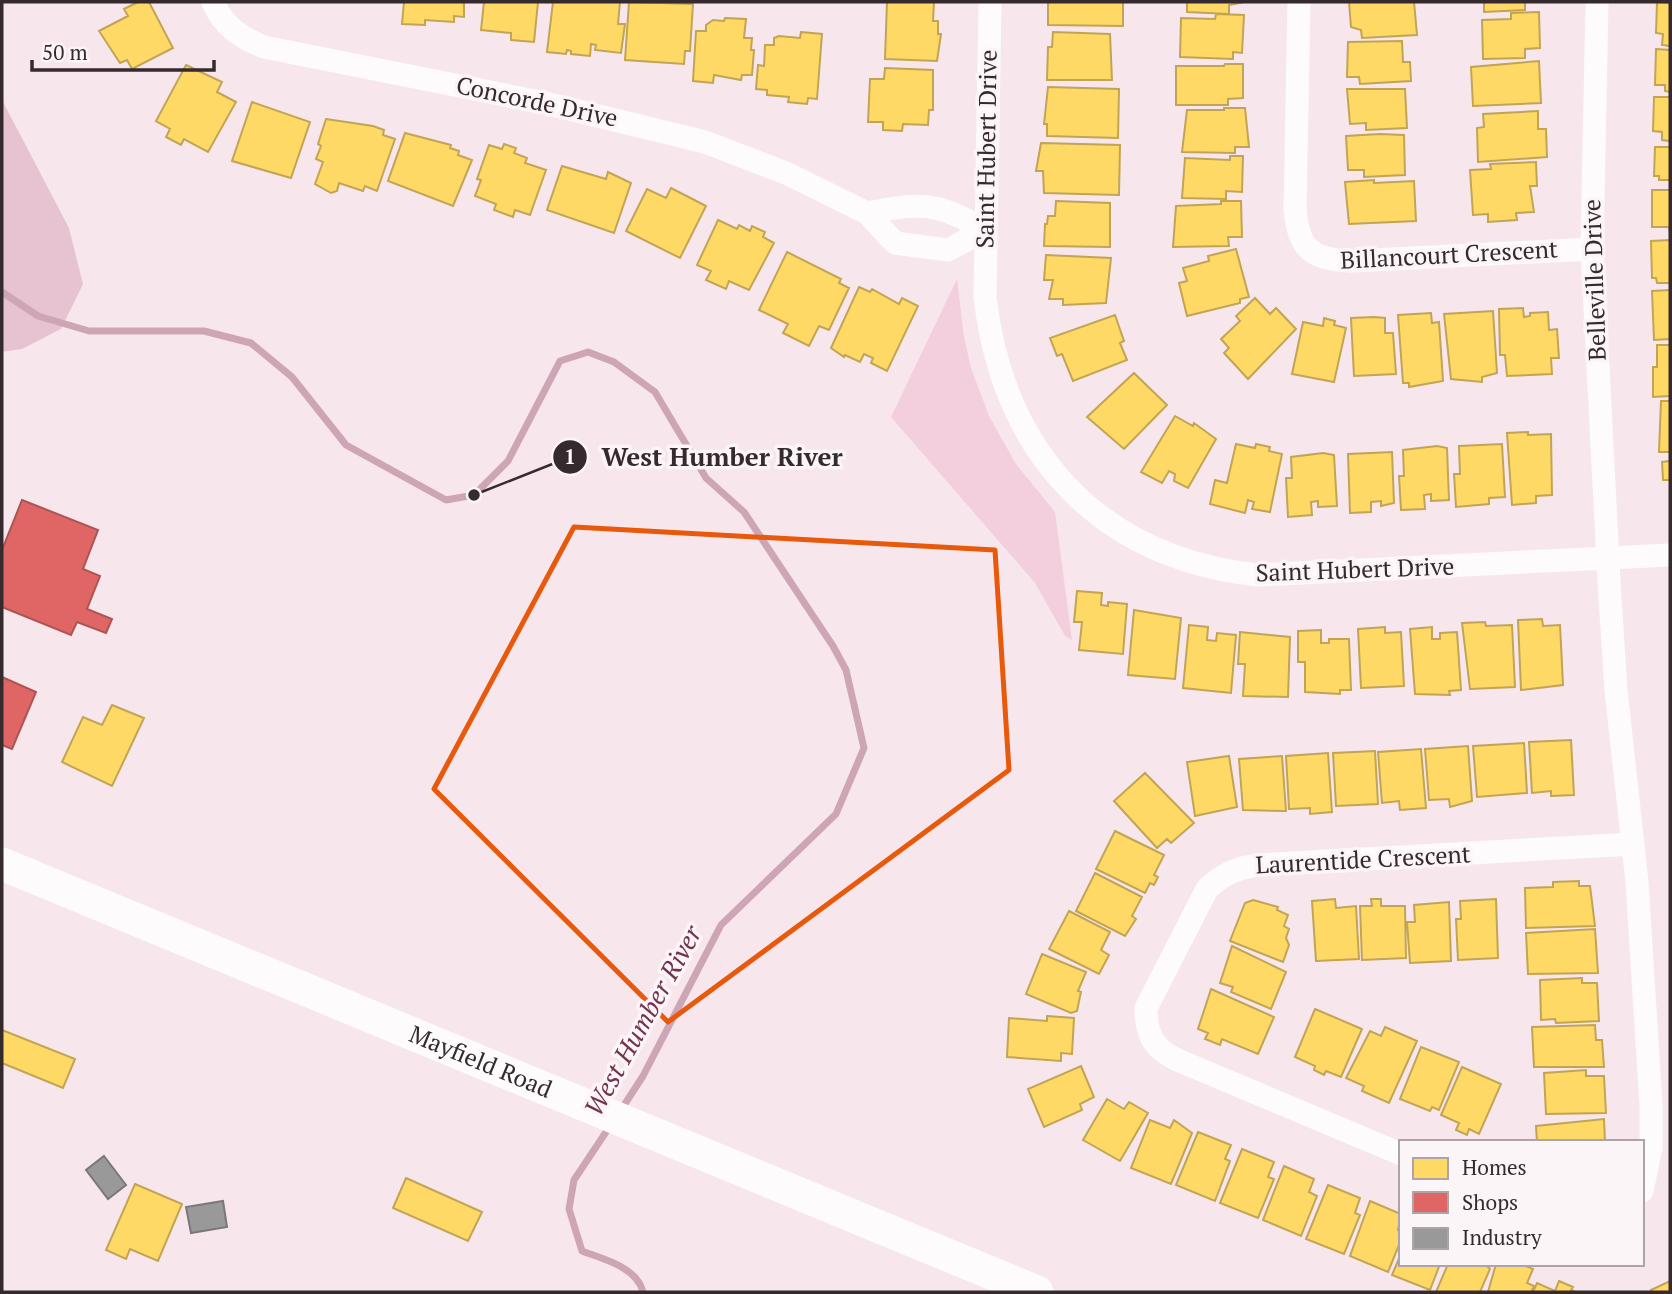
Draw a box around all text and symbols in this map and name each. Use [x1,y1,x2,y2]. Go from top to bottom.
scale bar [32,28,214,72]
text: 50 m [42,38,88,66]
street label: Saint Hubert Drive [968,49,1004,249]
street label: Concorde Drive [454,68,621,134]
street label: Belleville Drive [1575,199,1613,361]
street label: Billancourt Crescent [1339,232,1559,276]
callout: West Humber River [552,433,856,480]
text: West Humber River [601,439,843,473]
text: 1 [564,442,576,470]
street label: Saint Hubert Drive [1255,550,1455,588]
street label: Laurentide Crescent [1255,837,1471,881]
water label: West Humber River [576,918,709,1122]
street label: Mayfield Road [405,1017,557,1105]
legend [1399,1140,1644,1266]
text: Homes [1462,1153,1527,1181]
text: Shops [1462,1188,1518,1216]
text: Industry [1462,1223,1542,1251]

